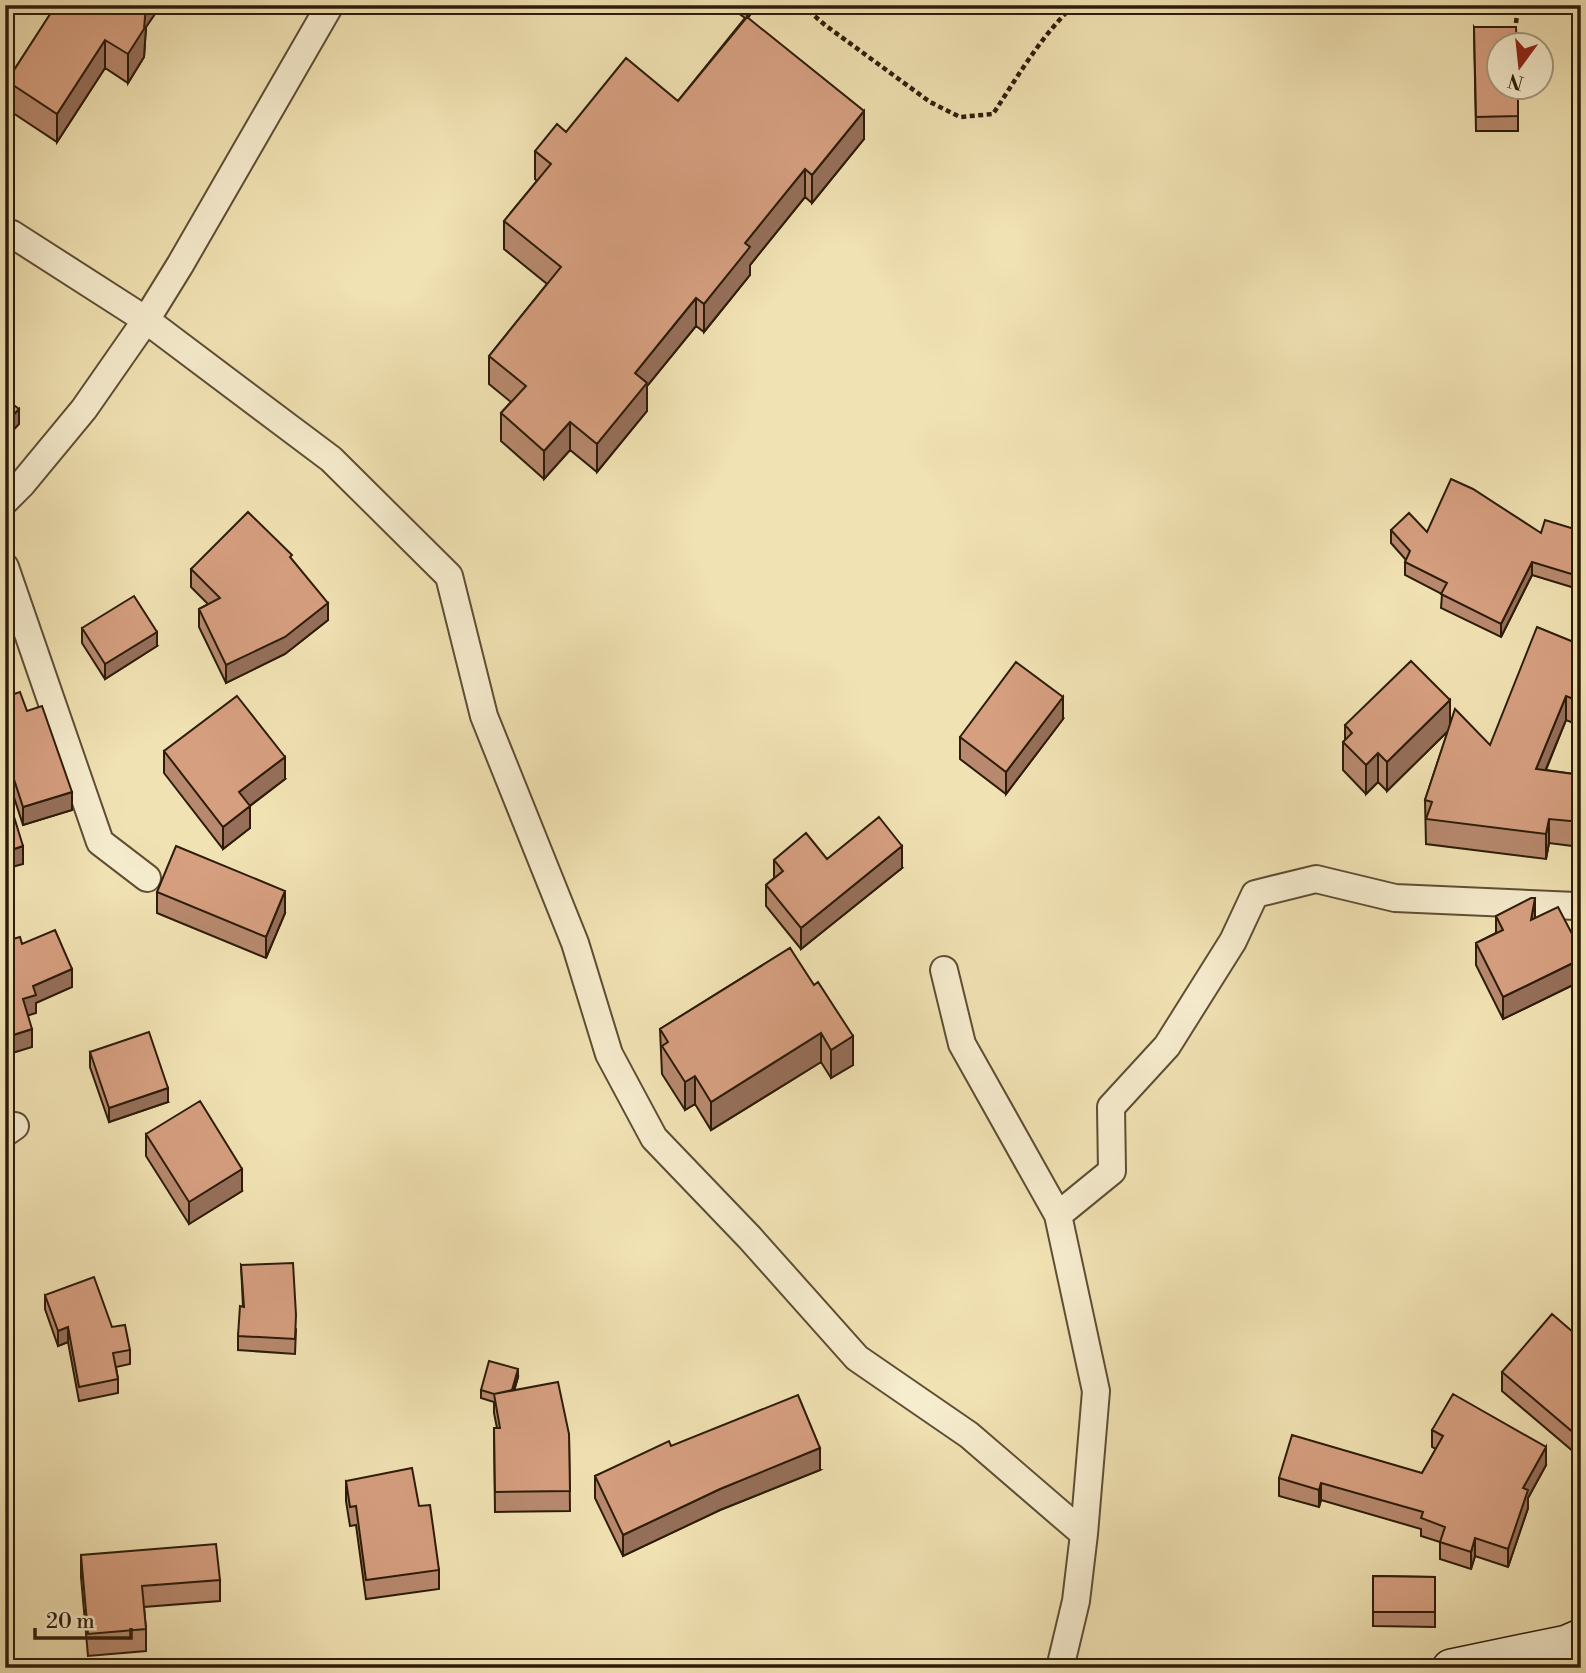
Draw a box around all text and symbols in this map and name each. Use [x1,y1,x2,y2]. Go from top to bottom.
north arrow [1484,32,1554,102]
text: N [1505,68,1526,95]
scale bar [35,1596,131,1640]
text: 20 m [46,1609,95,1635]

